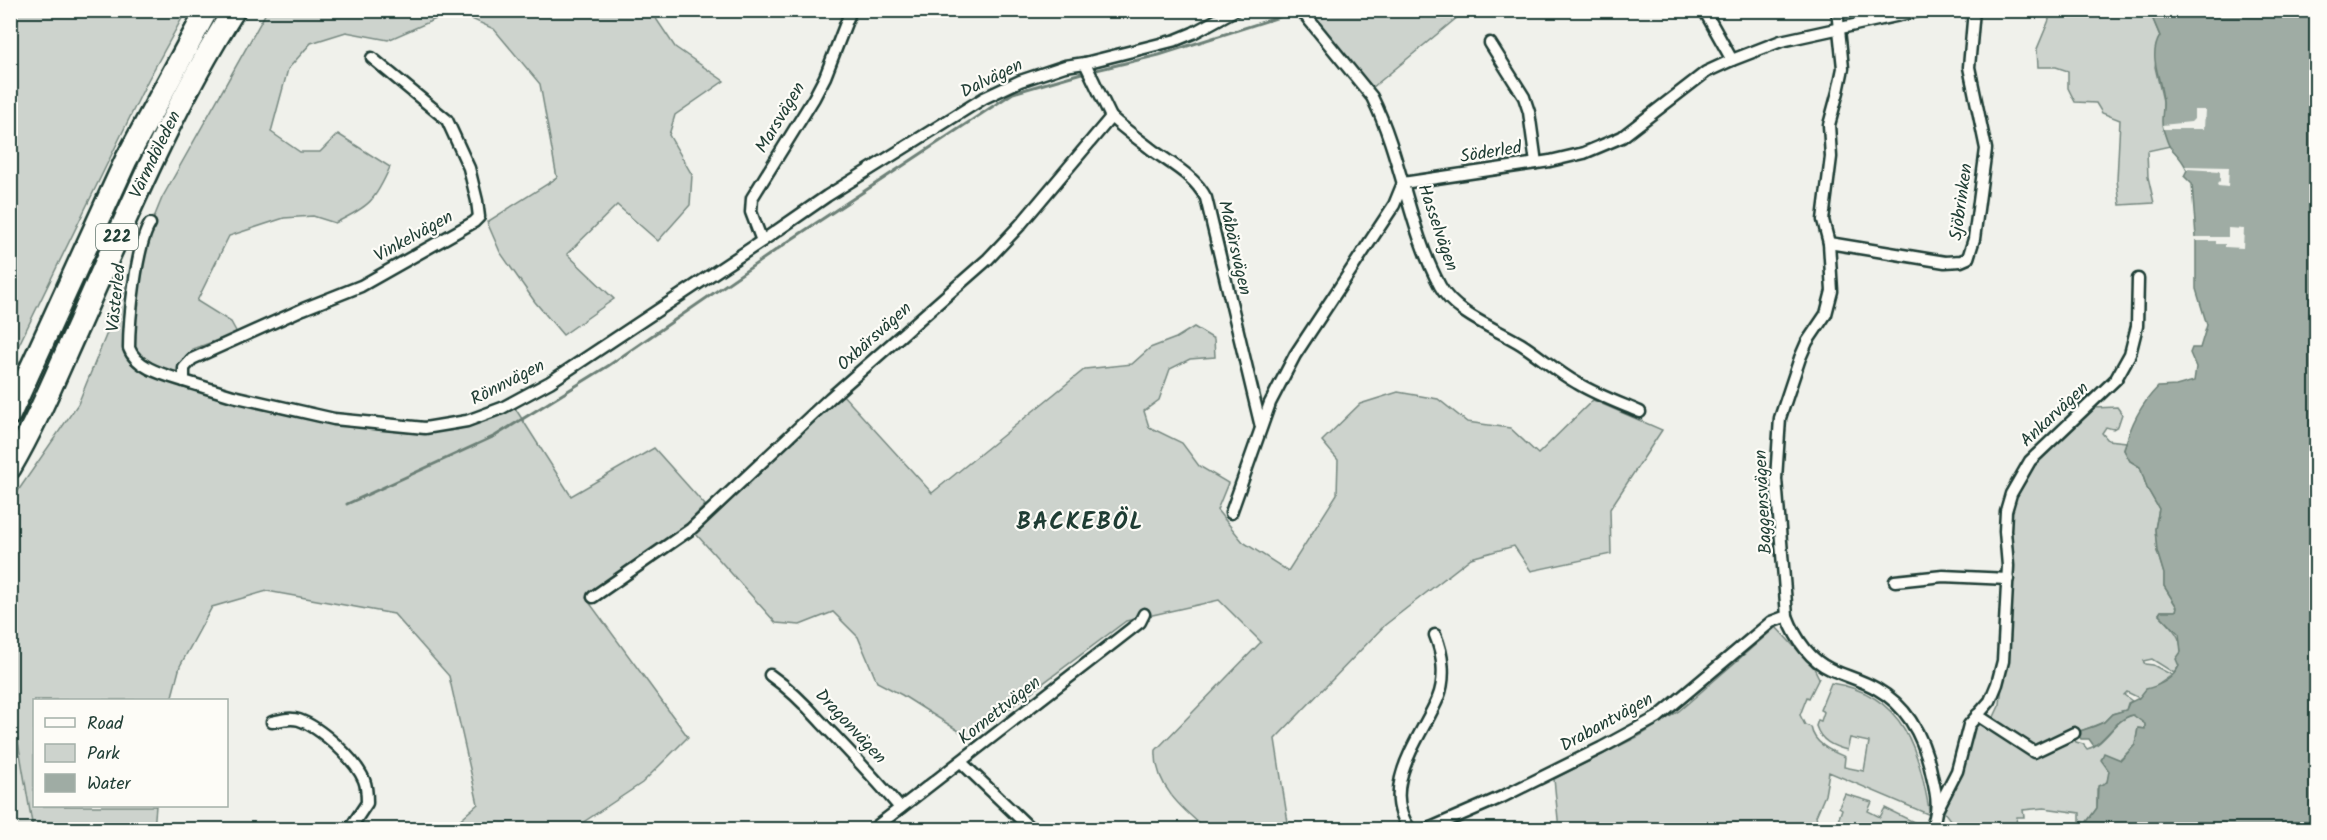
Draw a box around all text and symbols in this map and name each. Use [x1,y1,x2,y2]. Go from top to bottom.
street label: Dalvägen [956,51,1028,107]
street label: Marsvägen [748,77,814,159]
street label: Värmdöleden [122,106,190,204]
street label: Söderled [1458,134,1525,172]
street label: Sjöbrinken [1942,162,1982,242]
street label: Hasselvägen [1409,180,1465,276]
street label: Måbärsvägen [1209,198,1259,298]
street label: Vinkelvägen [369,203,459,271]
road number: 222 [96,224,138,250]
street label: Västerled [99,262,135,333]
street label: Oxbärsvägen [831,295,919,379]
street label: Rönnvägen [466,352,550,414]
street label: Ankarvägen [2014,375,2096,455]
street label: Baggensvägen [1747,449,1781,555]
district label: BACKEBÖL [1016,503,1144,542]
street label: Kornettvägen [952,669,1048,753]
street label: Dragonvägen [807,682,893,772]
street label: Drabantvägen [1555,685,1659,761]
legend [33,699,228,807]
text: Road [87,710,124,739]
text: Park [87,740,120,769]
text: Water [87,770,132,799]

